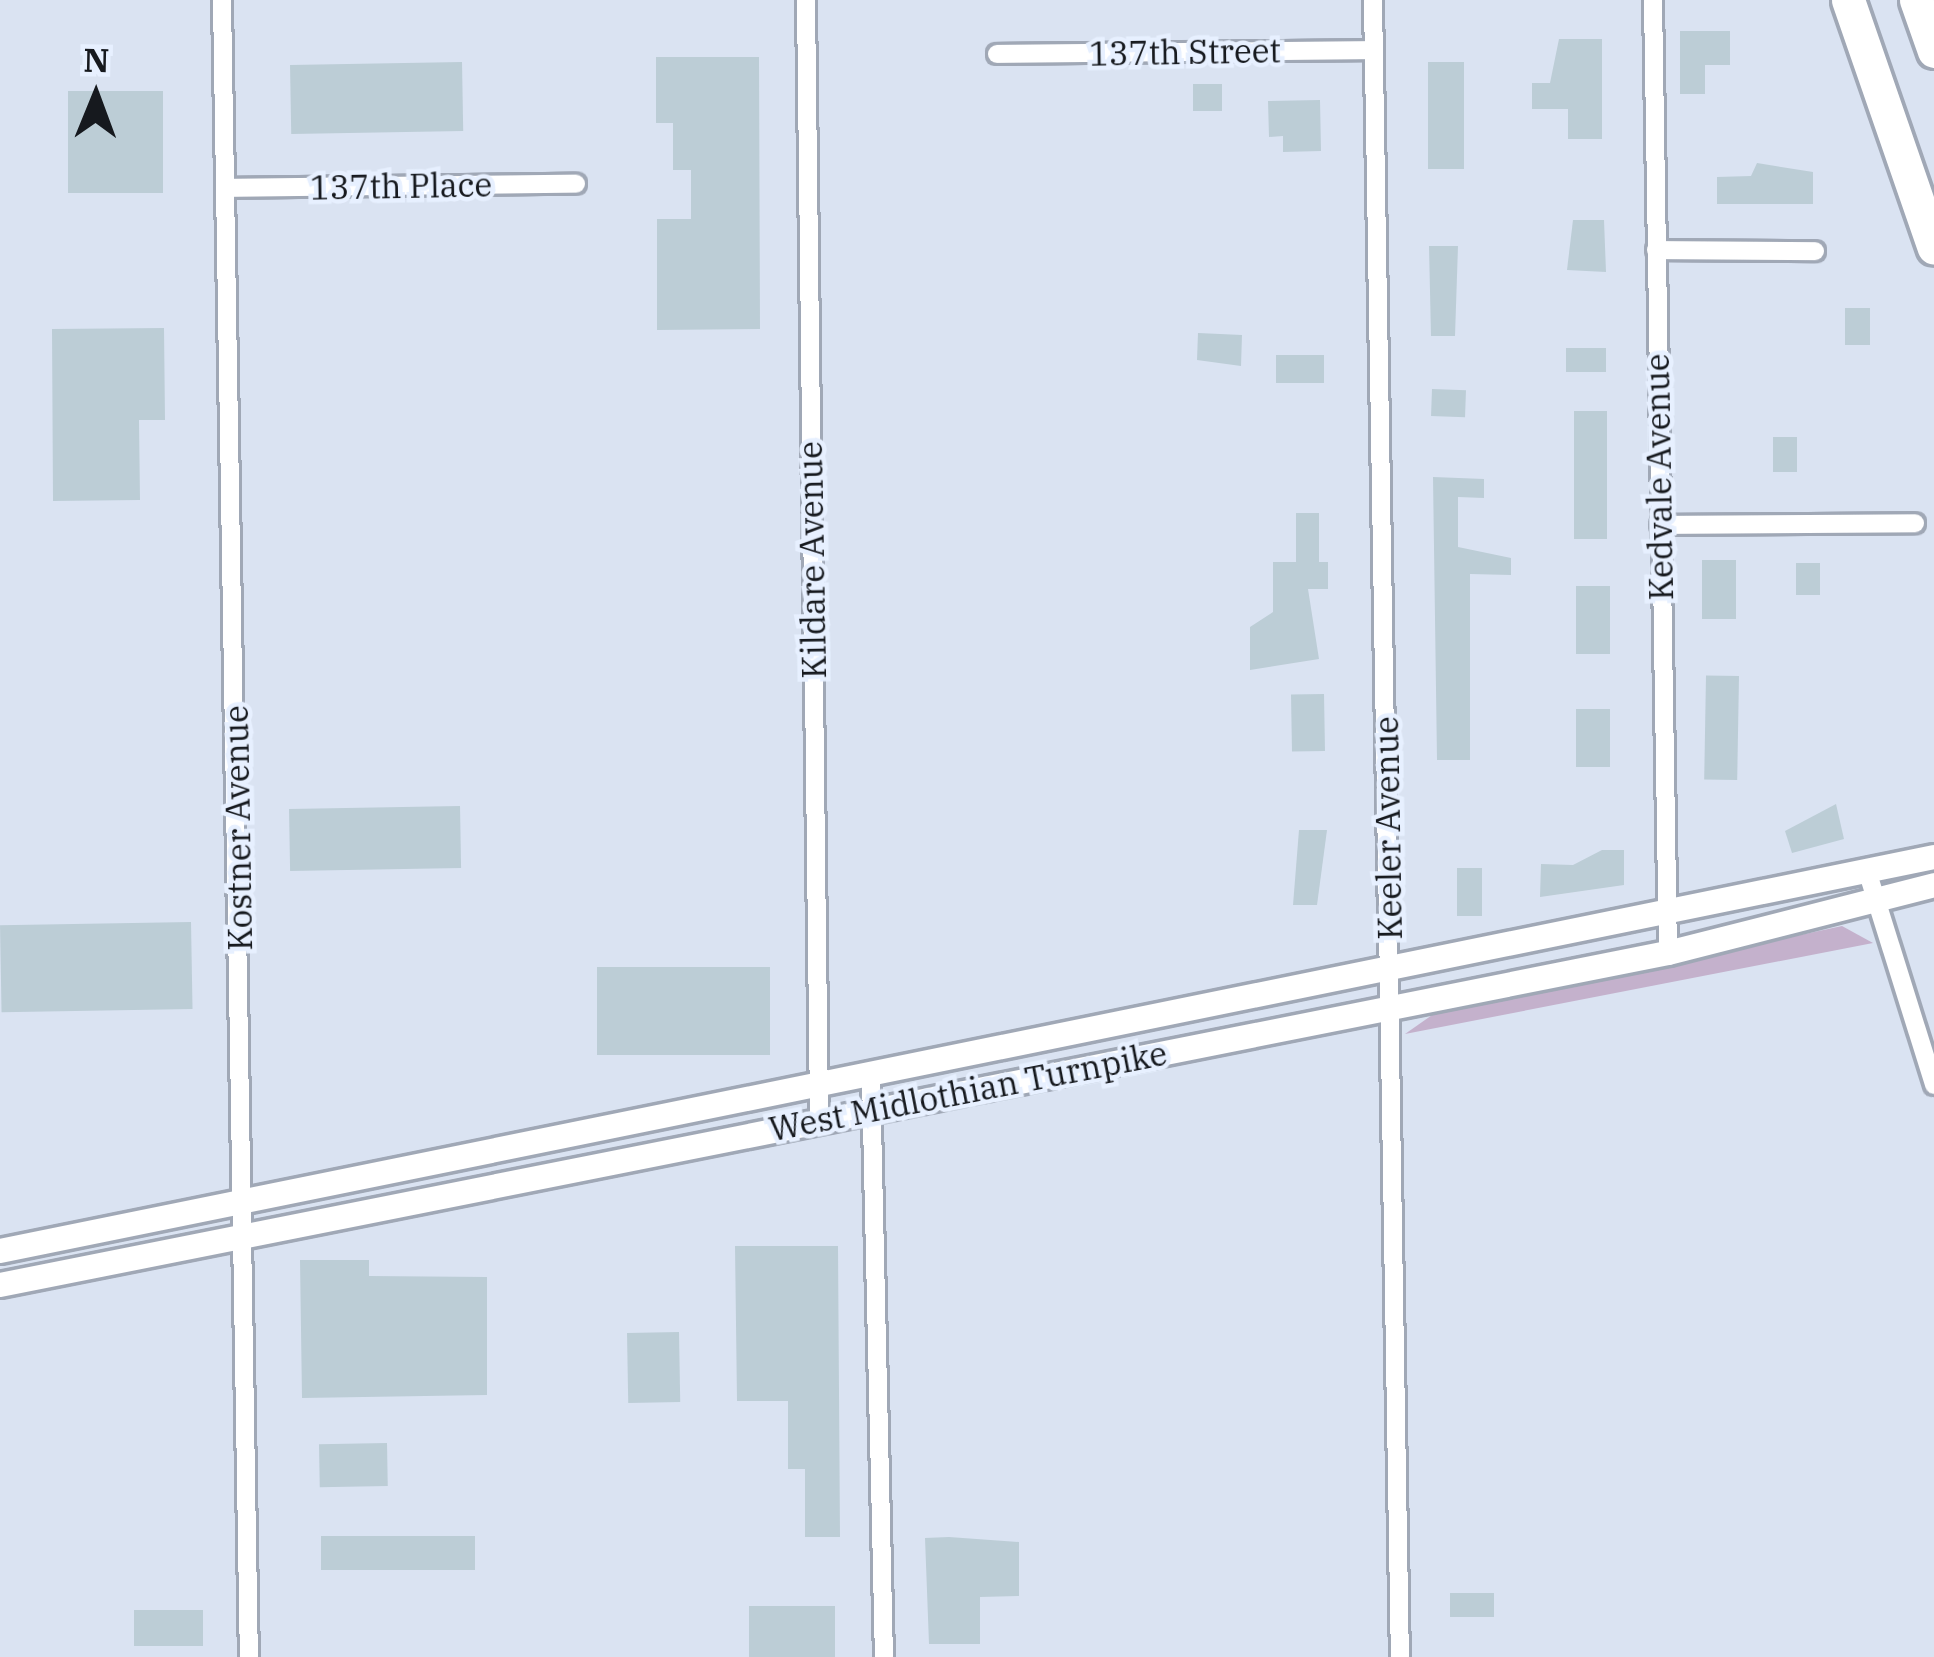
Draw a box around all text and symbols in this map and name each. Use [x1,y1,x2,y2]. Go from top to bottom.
street label: 137th Street [1089,31,1281,73]
north arrow [36,36,156,156]
text: N [83,38,110,81]
street label: 137th Place [310,165,492,207]
street label: Kedvale Avenue [1637,353,1681,601]
street label: Kildare Avenue [790,441,834,679]
street label: Kostner Avenue [216,705,260,951]
street label: Keeler Avenue [1366,716,1410,940]
street label: West Midlothian Turnpike [766,1033,1170,1149]

